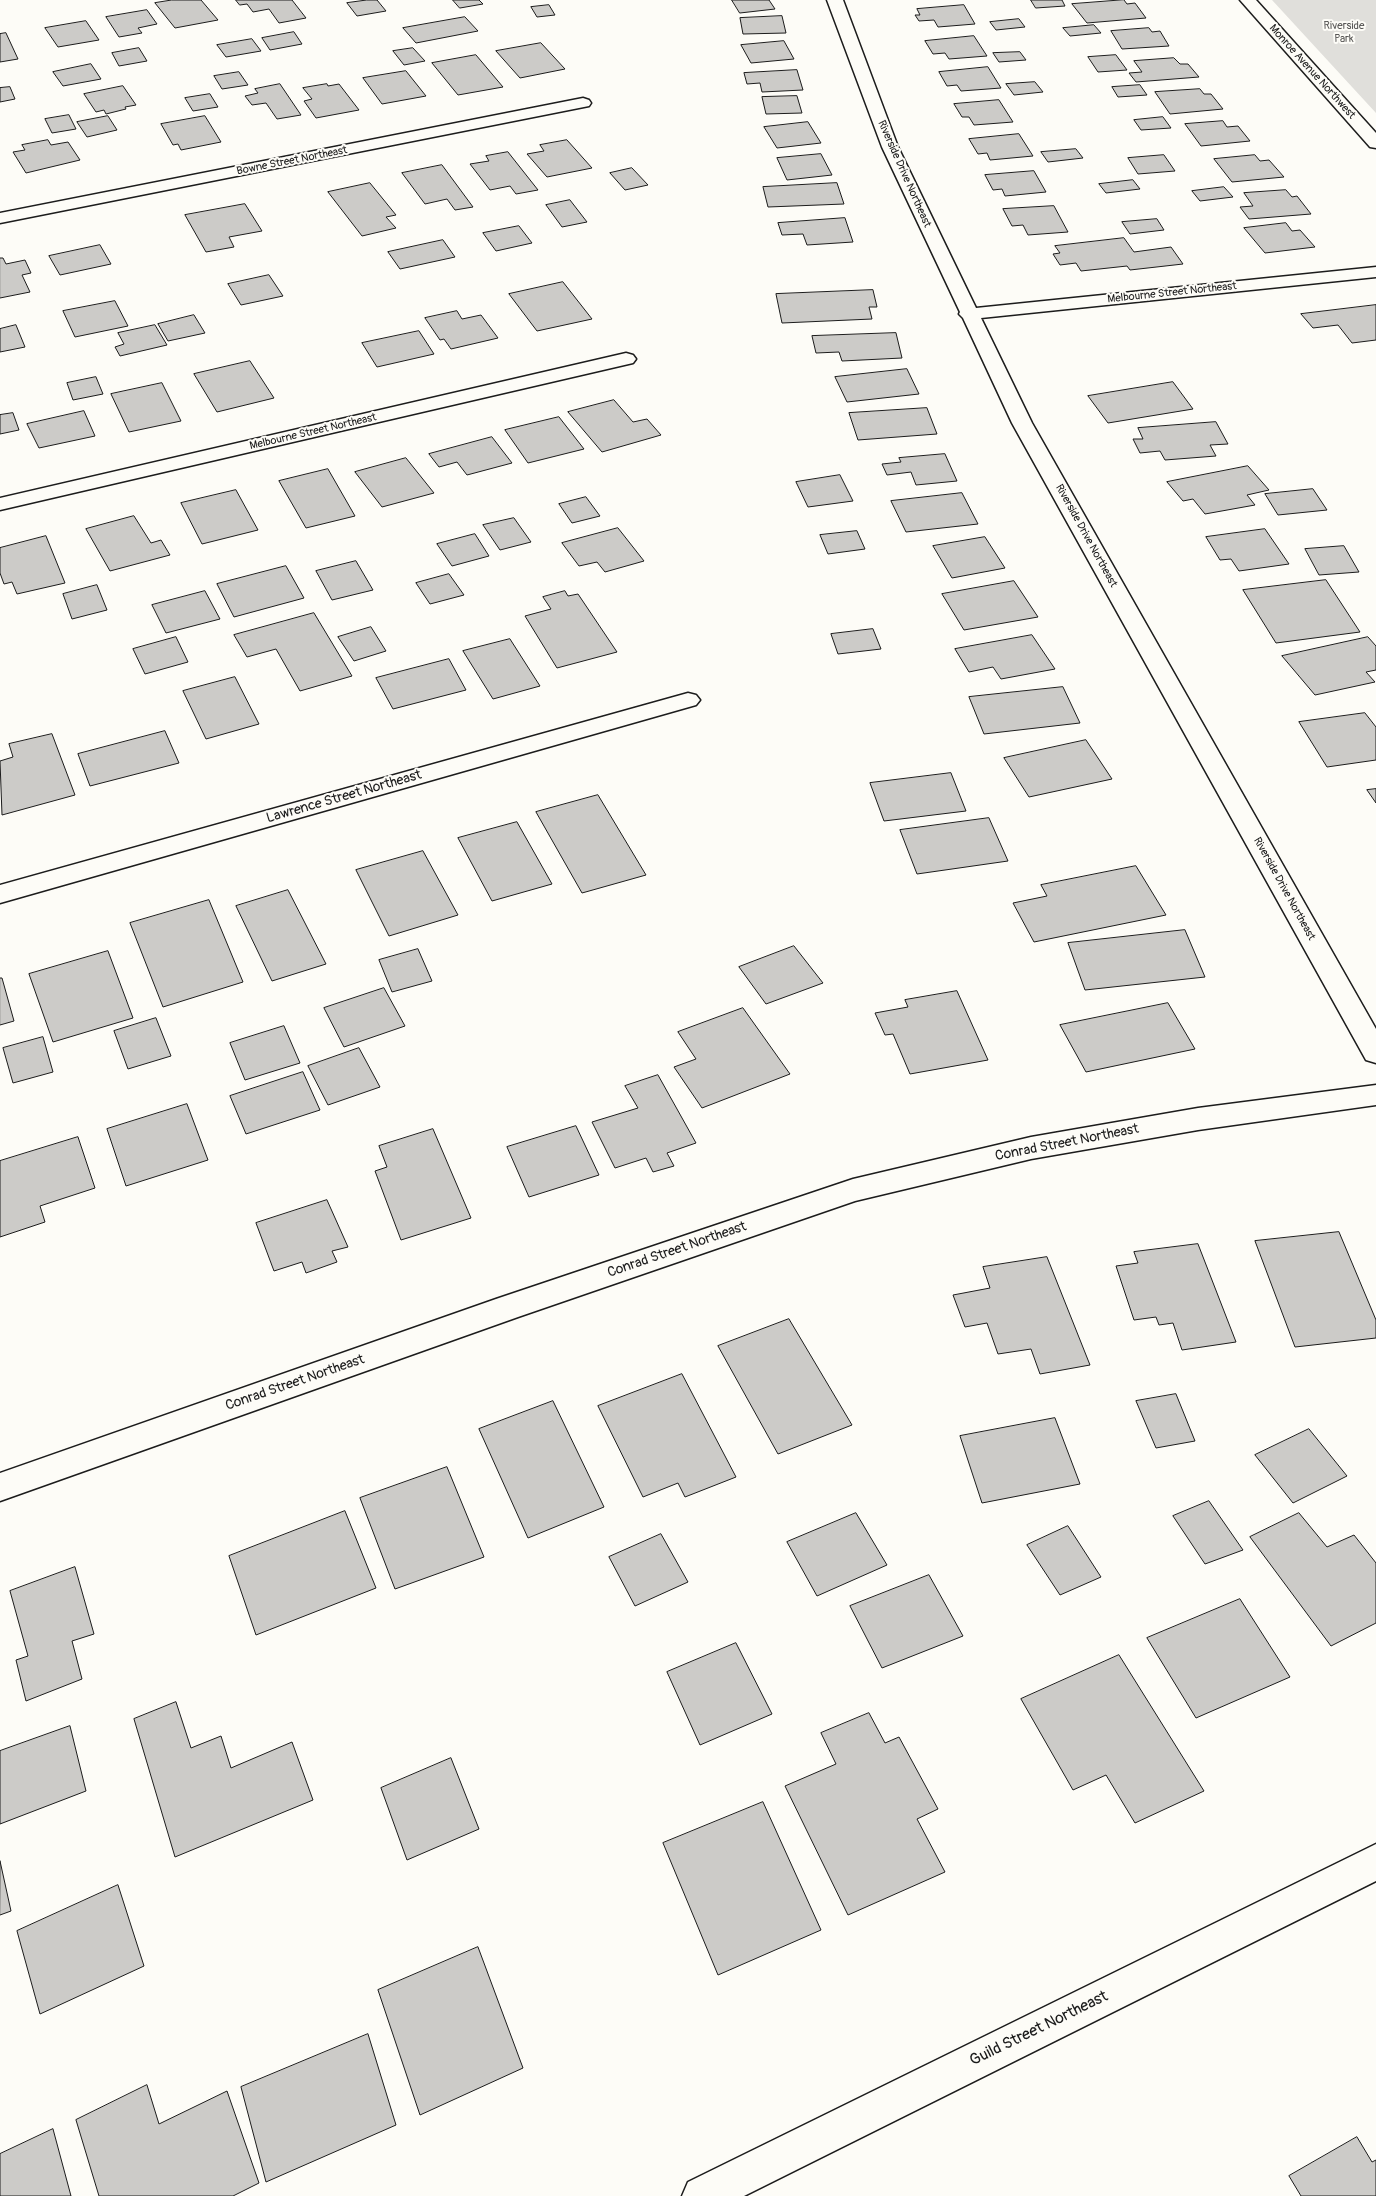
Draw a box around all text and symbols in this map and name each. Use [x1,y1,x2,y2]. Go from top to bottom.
park label: Riverside Park [1324,19,1364,45]
street label: Monroe Avenue Northwest [1266,22,1358,122]
street label: Riverside Drive Northeast [874,118,934,230]
street label: Bowne Street Northeast [236,144,348,178]
street label: Melbourne Street Northeast [1107,280,1237,306]
street label: Melbourne Street Northeast [248,411,378,453]
street label: Riverside Drive Northeast [1052,482,1120,590]
street label: Lawrence Street Northeast [264,767,424,827]
street label: Riverside Drive Northeast [1250,835,1318,943]
street label: Conrad Street Northeast [994,1121,1140,1165]
street label: Conrad Street Northeast [605,1218,749,1282]
street label: Conrad Street Northeast [223,1351,367,1415]
street label: Guild Street Northeast [967,1987,1111,2071]

